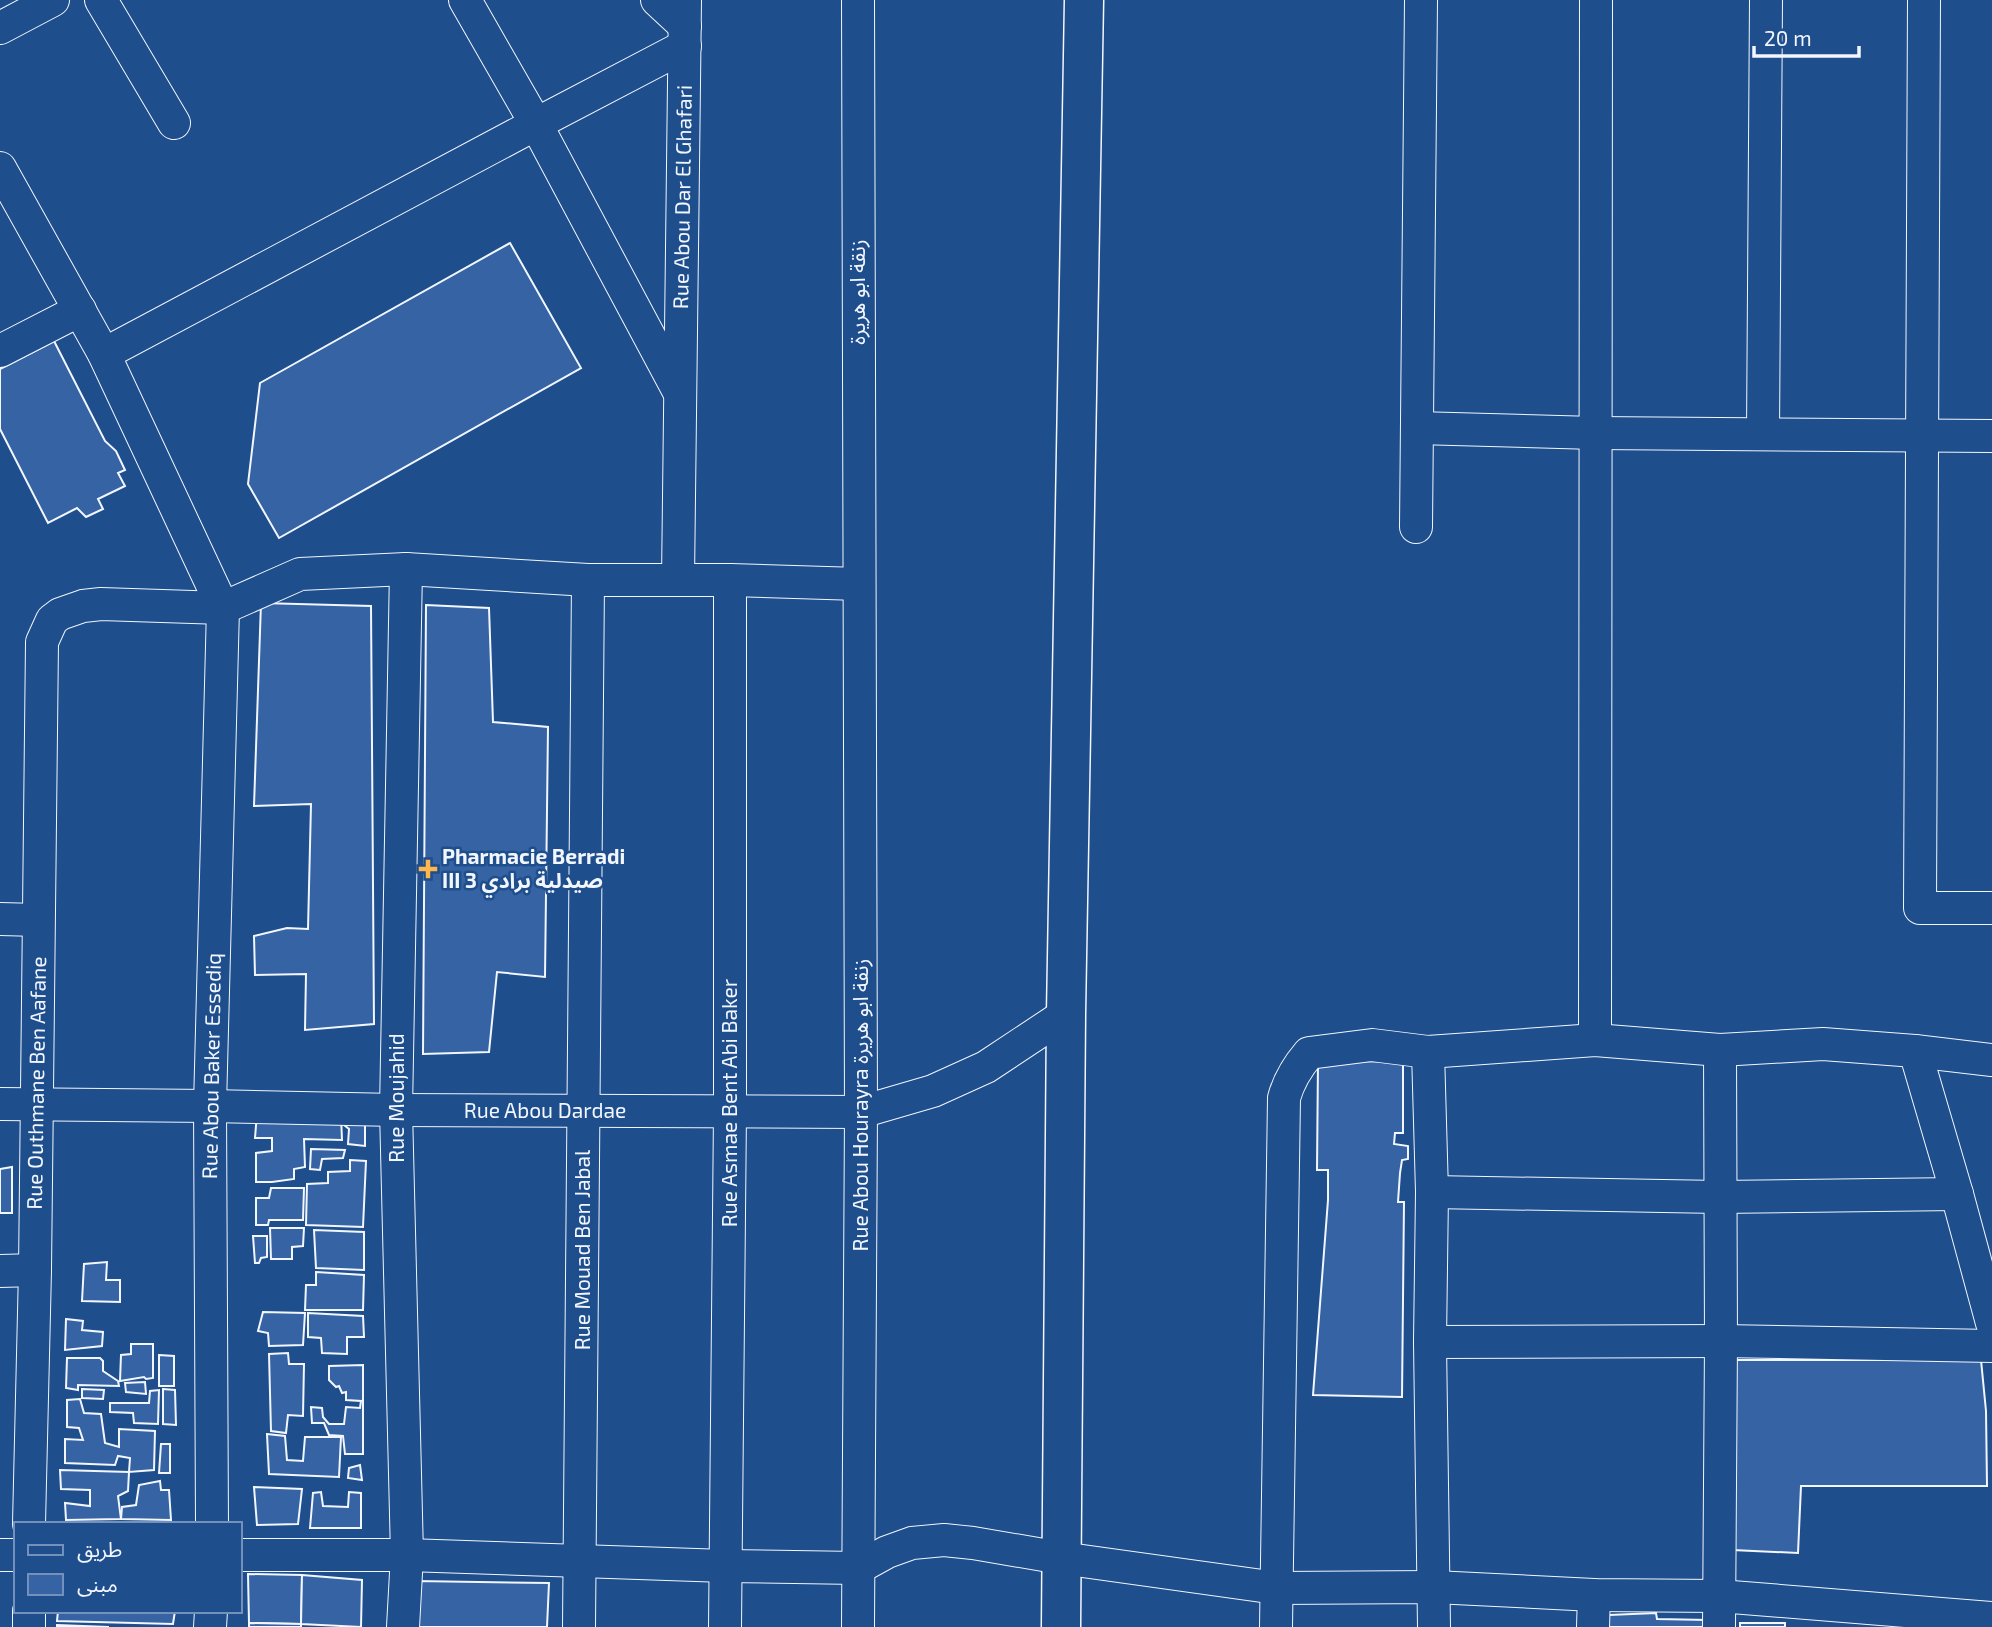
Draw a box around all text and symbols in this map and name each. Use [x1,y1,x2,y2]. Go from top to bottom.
scale bar [1754,14,1859,58]
text: 20 m [1764,25,1812,50]
street label: Rue Abou Dar El Ghafari [667,85,696,309]
street label: زنقة ابو هريرة [844,239,870,345]
place label: Pharmacie Berradi III صيدلية برادي 3 [442,843,625,898]
marker: Pharmacie Berradi III صيدلية برادي 3 [420,861,436,877]
street label: Rue Abou Baker Essediq [196,953,225,1179]
street label: Rue Outhmane Ben Aafane [21,956,50,1210]
street label: Rue Abou Hourayra زنقة ابو هريرة [847,959,873,1251]
street label: Rue Asmae Bent Abi Baker [716,978,741,1227]
street label: Rue Moujahid [383,1033,409,1163]
street label: Rue Abou Dardae [464,1097,626,1122]
street label: Rue Mouad Ben Jabal [569,1149,594,1350]
legend [14,1522,242,1613]
text: طريق [77,1536,122,1563]
text: مبنى [77,1571,118,1597]

